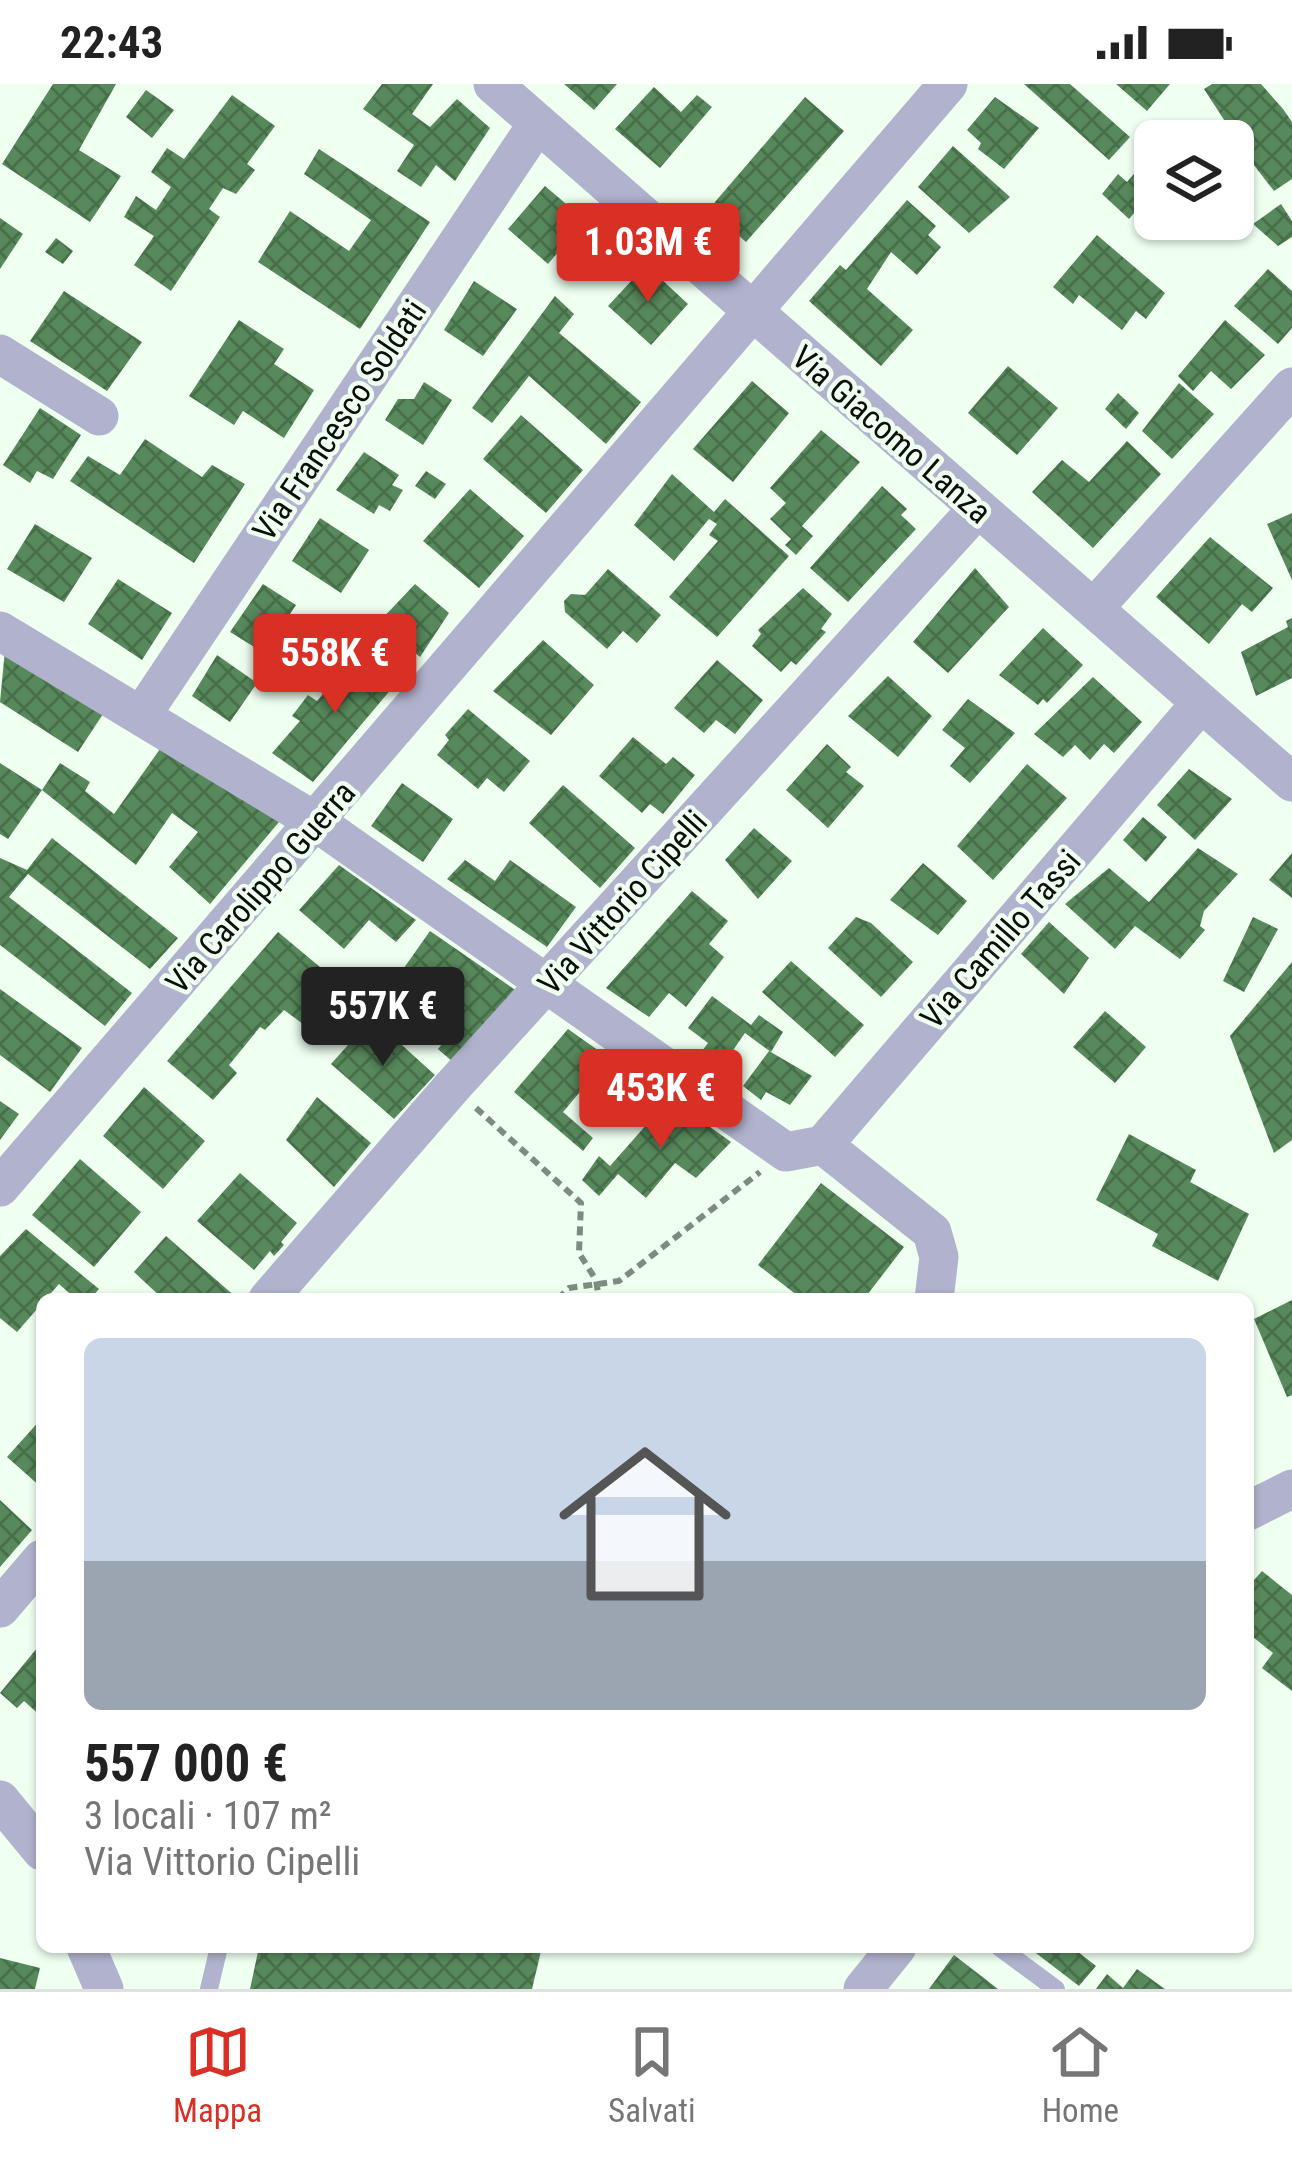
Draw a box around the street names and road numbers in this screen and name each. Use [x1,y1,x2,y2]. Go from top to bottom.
street label: Via Francesco Soldati [244,292,434,548]
street label: Via Giacomo Lanza [784,337,999,531]
street label: Via Carolippo Guerra [158,773,363,1001]
street label: Via Vittorio Cipelli [530,802,715,1002]
street label: Via Camillo Tassi [912,842,1089,1037]

